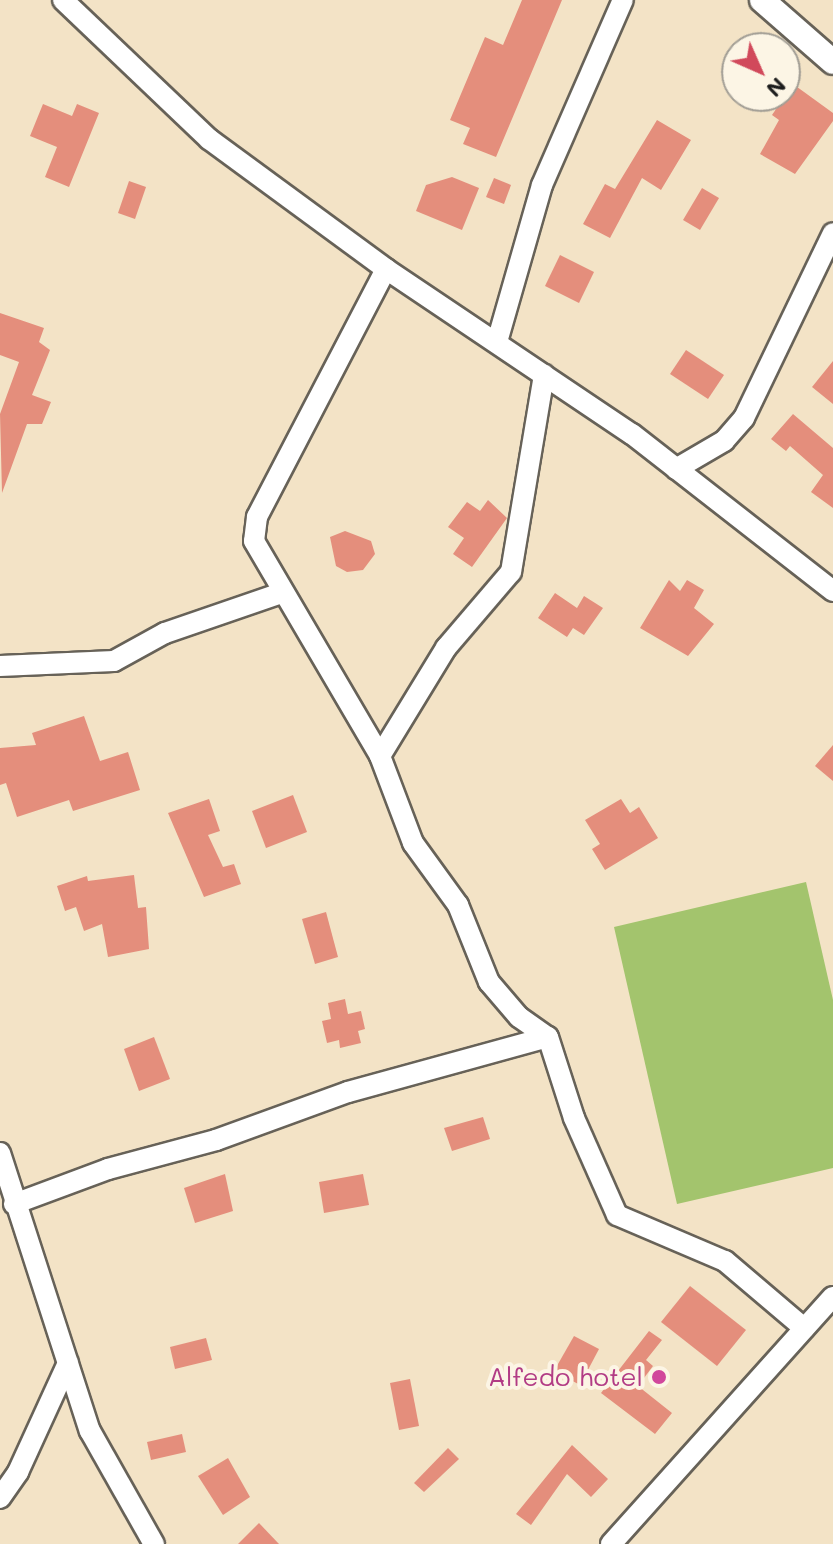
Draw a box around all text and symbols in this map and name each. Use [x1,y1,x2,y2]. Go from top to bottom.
north arrow [721,32,801,112]
text: N [761,72,793,104]
place label: Alfedo hotel [488,1361,643,1393]
marker: Alfedo hotel [650,1368,668,1386]

